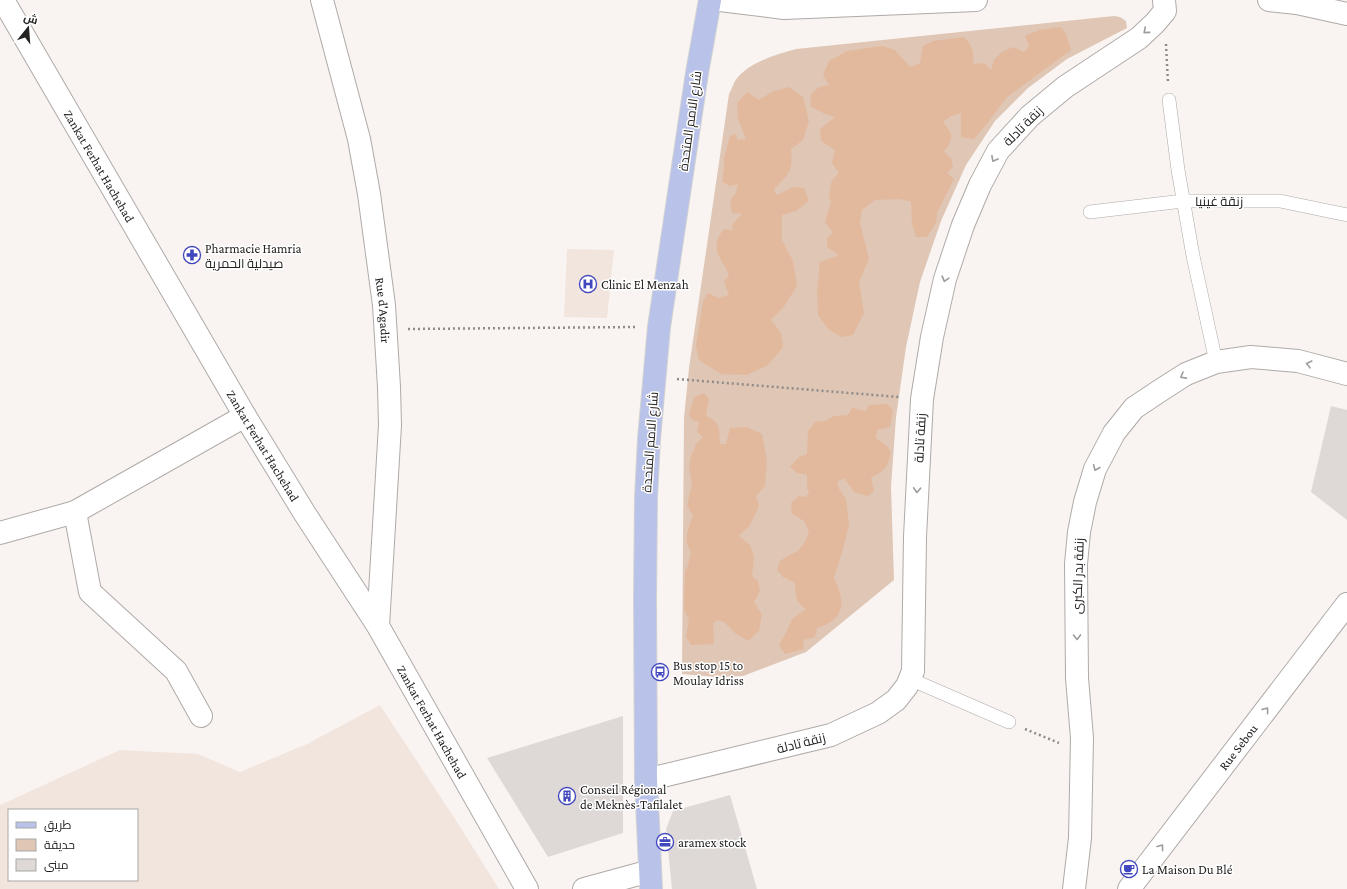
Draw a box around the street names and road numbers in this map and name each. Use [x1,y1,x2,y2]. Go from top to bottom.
street label: شارع الامم المتحدة [676,70,706,172]
street label: زنقة تادلة [1000,103,1046,149]
street label: Zankat Ferhat Hachehad [61,107,138,225]
street label: زنقة غينيا [1195,194,1243,209]
street label: Rue d'Agadir [373,276,394,344]
street label: Zankat Ferhat Hachehad [224,387,303,504]
street label: شارع الامم المتحدة [639,391,663,493]
street label: زنقة تادلة [911,413,929,463]
street label: زنقة بدر الكبرى [1069,538,1087,614]
street label: Zankat Ferhat Hachehad [394,663,470,781]
street label: Rue Sebou [1215,721,1260,773]
street label: زنقة تادلة [775,730,827,756]

